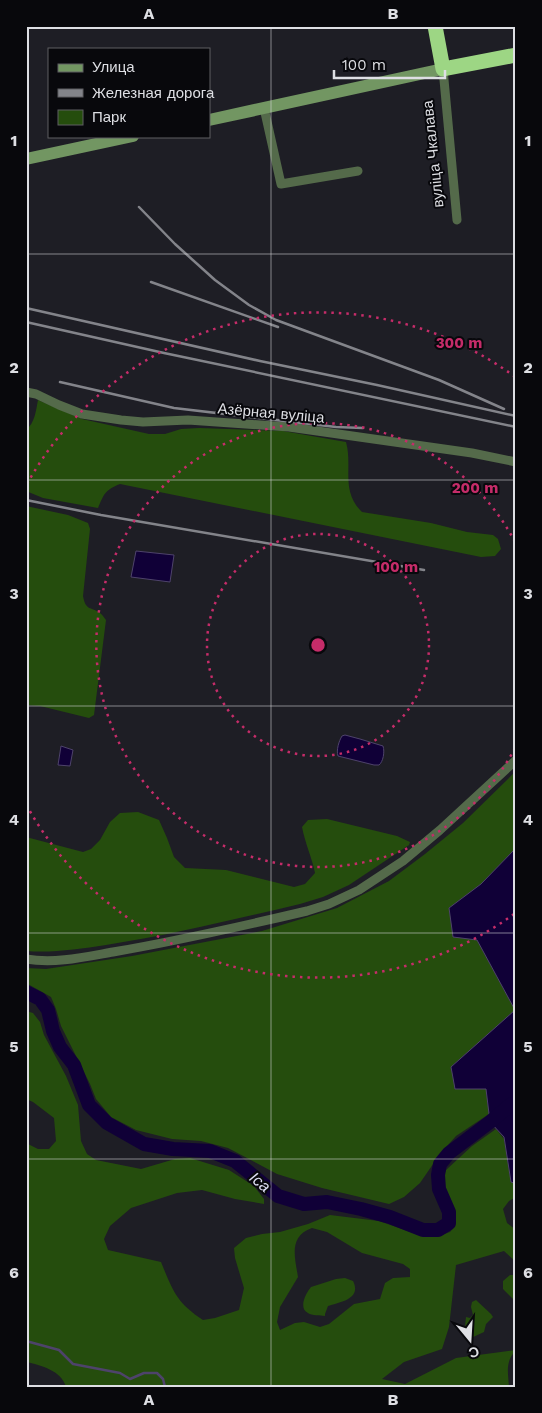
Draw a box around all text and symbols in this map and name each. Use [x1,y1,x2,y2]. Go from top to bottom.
text: A [144,4,155,23]
text: B [388,4,399,23]
legend [48,48,210,138]
scale bar [334,48,446,80]
text: 100 m [342,56,386,74]
text: Улица [92,58,135,76]
text: Железная дорога [92,84,215,102]
street label: вуліца Чкалава [418,99,448,208]
text: Парк [92,108,126,126]
text: 1 [11,131,17,150]
text: 1 [525,131,531,150]
text: 300 m [436,334,482,352]
text: 2 [9,358,19,377]
text: 2 [523,358,533,377]
street label: Азёрная вуліца [217,399,326,427]
text: 200 m [452,479,498,497]
text: 100 m [374,558,418,576]
text: 3 [9,584,19,603]
text: 3 [523,584,533,603]
centre of rings [309,636,327,654]
text: 4 [9,810,19,829]
text: 4 [523,810,533,829]
text: 5 [9,1037,19,1056]
text: 5 [523,1037,533,1056]
water label: Іса [246,1168,274,1196]
text: 6 [9,1263,19,1282]
text: 6 [523,1263,533,1282]
north arrow [444,1316,494,1366]
text: С [467,1343,481,1362]
text: A [144,1390,155,1409]
text: B [388,1390,399,1409]

